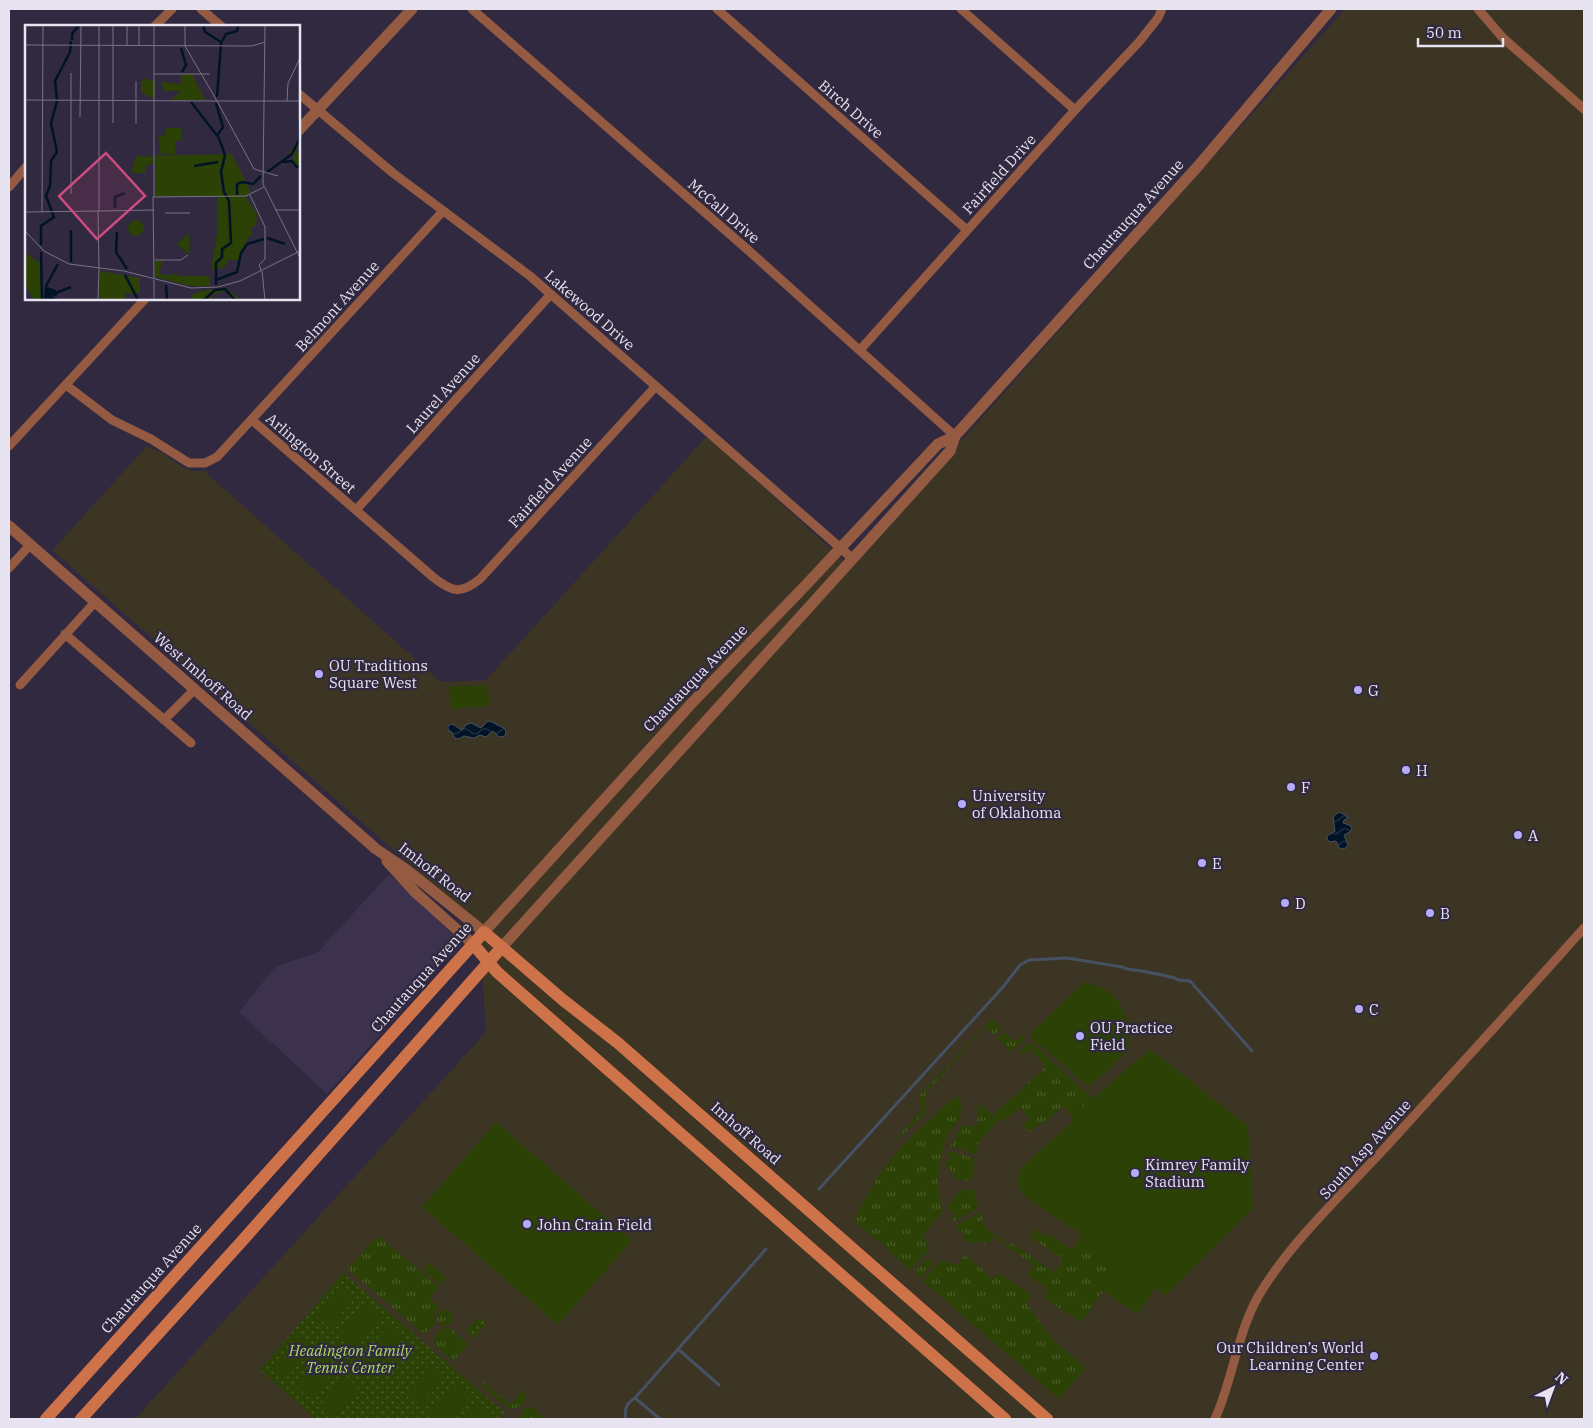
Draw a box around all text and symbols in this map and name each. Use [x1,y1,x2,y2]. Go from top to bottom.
scale bar [1418,15,1503,47]
text: 50 m [1426,23,1462,42]
inset map [25,25,300,300]
street label: Birch Drive [815,76,887,142]
street label: Fairfield Drive [958,130,1040,218]
street label: Chautauqua Avenue [1078,155,1188,273]
street label: McCall Drive [684,175,764,247]
street label: Belmont Avenue [291,256,383,356]
street label: Lakewood Drive [541,266,639,354]
street label: Laurel Avenue [402,349,484,437]
street label: Arlington Street [262,409,360,497]
street label: Fairfield Avenue [504,433,596,531]
street label: Chautauqua Avenue [639,620,751,736]
street label: West Imhoff Road [150,628,256,724]
place label: OU Traditions Square West [329,656,428,692]
marker: OU Traditions Square West [313,668,325,680]
place label: G [1368,681,1379,700]
marker: G [1352,684,1364,696]
place label: H [1416,761,1428,780]
marker: H [1400,764,1412,776]
place label: F [1301,778,1310,797]
marker: F [1285,781,1297,793]
place label: University of Oklahoma [972,786,1061,822]
marker: University of Oklahoma [956,798,968,810]
place label: A [1528,826,1539,845]
marker: A [1512,829,1524,841]
street label: Imhoff Road [395,838,475,906]
place label: E [1212,854,1222,873]
marker: E [1196,857,1208,869]
place label: D [1295,894,1306,913]
marker: D [1279,897,1291,909]
place label: B [1440,904,1450,923]
marker: B [1424,907,1436,919]
street label: Chautauqua Avenue [366,918,476,1036]
place label: C [1369,1000,1379,1019]
marker: C [1353,1003,1365,1015]
place label: OU Practice Field [1090,1018,1173,1054]
marker: OU Practice Field [1074,1030,1086,1042]
street label: South Asp Avenue [1315,1095,1415,1203]
street label: Imhoff Road [707,1097,785,1169]
place label: Kimrey Family Stadium [1145,1155,1249,1191]
marker: Kimrey Family Stadium [1129,1167,1141,1179]
place label: John Crain Field [537,1215,652,1234]
marker: John Crain Field [521,1218,533,1230]
street label: Chautauqua Avenue [96,1219,206,1337]
place label: Our Children’s World Learning Center [1216,1338,1364,1374]
park label: Headington Family Tennis Center [288,1341,413,1377]
marker: Our Children’s World Learning Center [1368,1350,1380,1362]
north arrow [1528,1363,1578,1413]
text: N [1552,1368,1572,1389]

